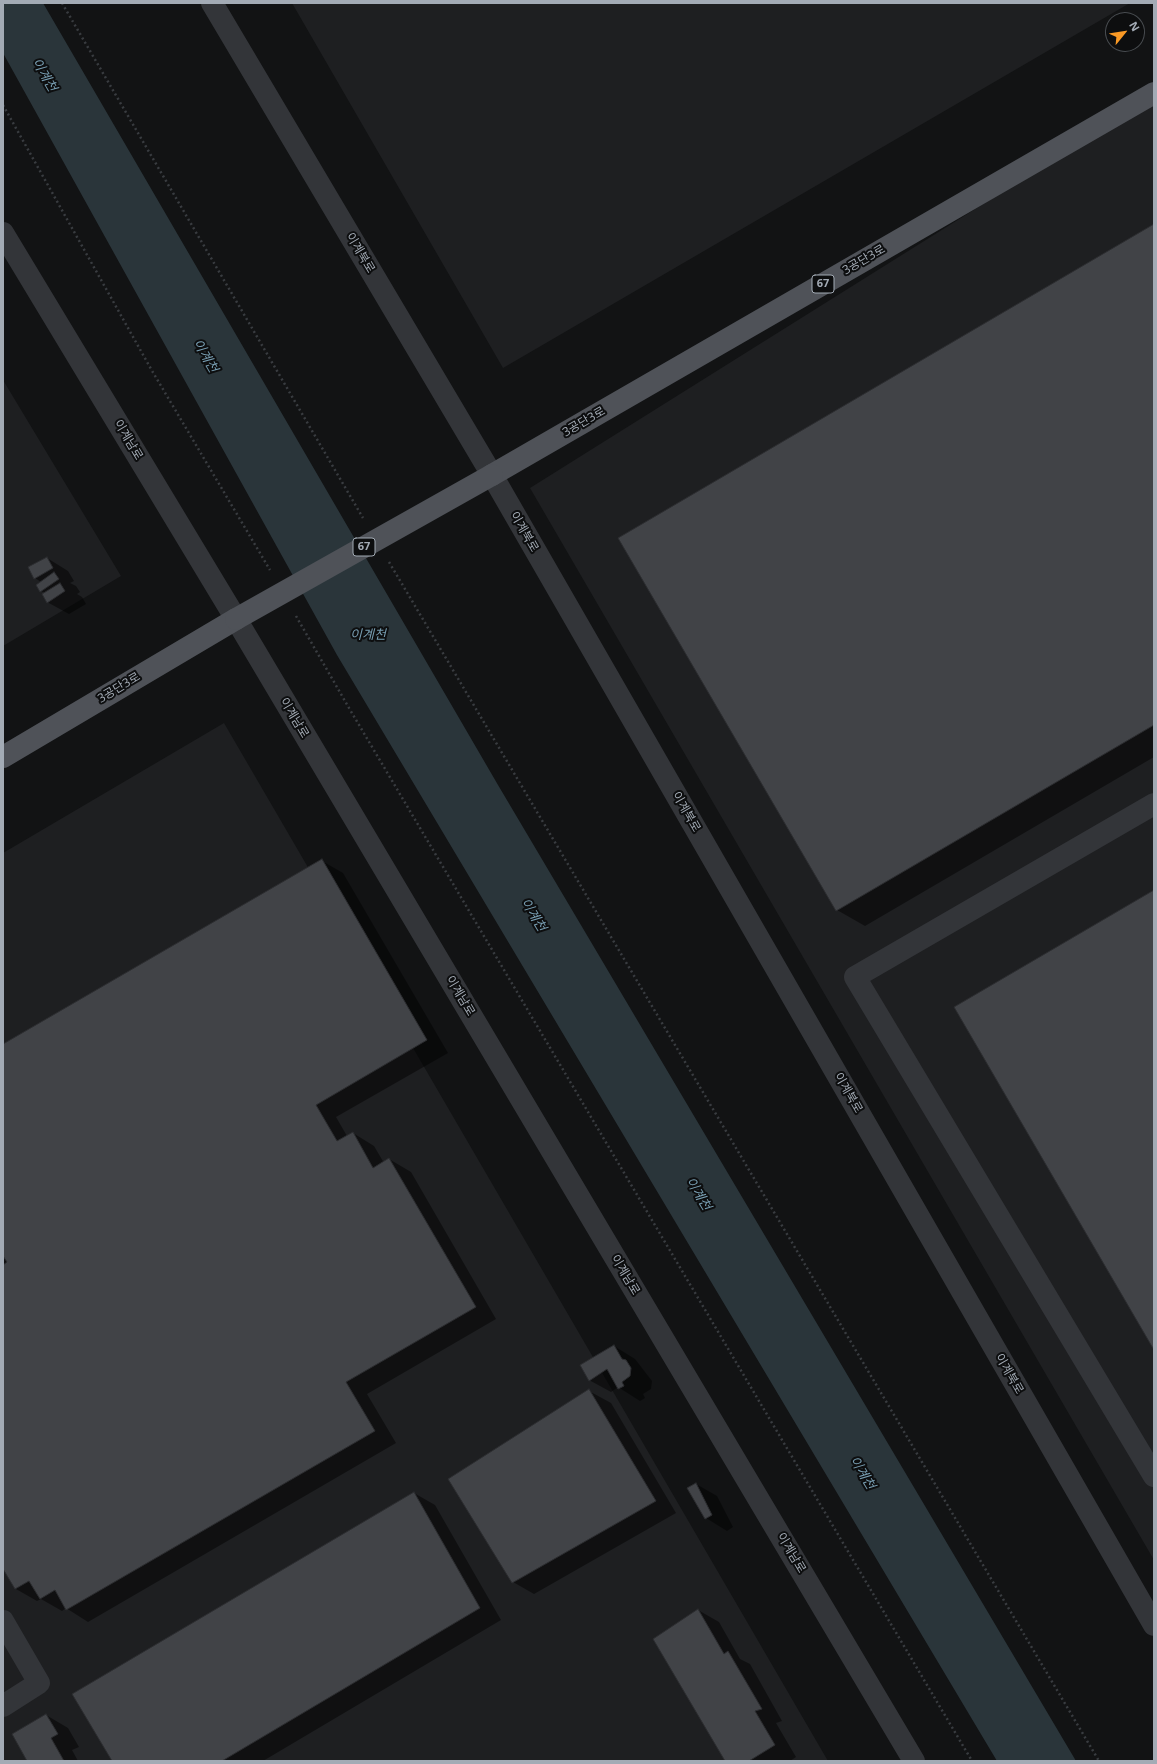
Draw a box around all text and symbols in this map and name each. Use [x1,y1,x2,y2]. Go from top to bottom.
north arrow [1105,12,1145,52]
text: N [1126,19,1144,34]
water label: 이계천 [28,56,60,94]
street label: 이계북로 [342,230,378,276]
street label: 3공단3로 [840,242,888,278]
road number: 67 [812,275,834,293]
water label: 이계천 [189,337,221,375]
street label: 3공단3로 [560,404,608,440]
street label: 이계남로 [110,417,146,463]
street label: 이계북로 [507,509,541,555]
road number: 67 [353,538,375,556]
water label: 이계천 [350,627,386,643]
street label: 3공단3로 [95,670,143,706]
street label: 이계남로 [276,695,312,741]
street label: 이계북로 [669,789,703,835]
water label: 이계천 [517,896,549,934]
street label: 이계남로 [442,973,478,1019]
street label: 이계북로 [831,1070,865,1116]
water label: 이계천 [682,1175,714,1213]
street label: 이계남로 [607,1252,643,1298]
street label: 이계북로 [992,1351,1026,1397]
water label: 이계천 [846,1454,878,1492]
street label: 이계남로 [773,1530,809,1576]

